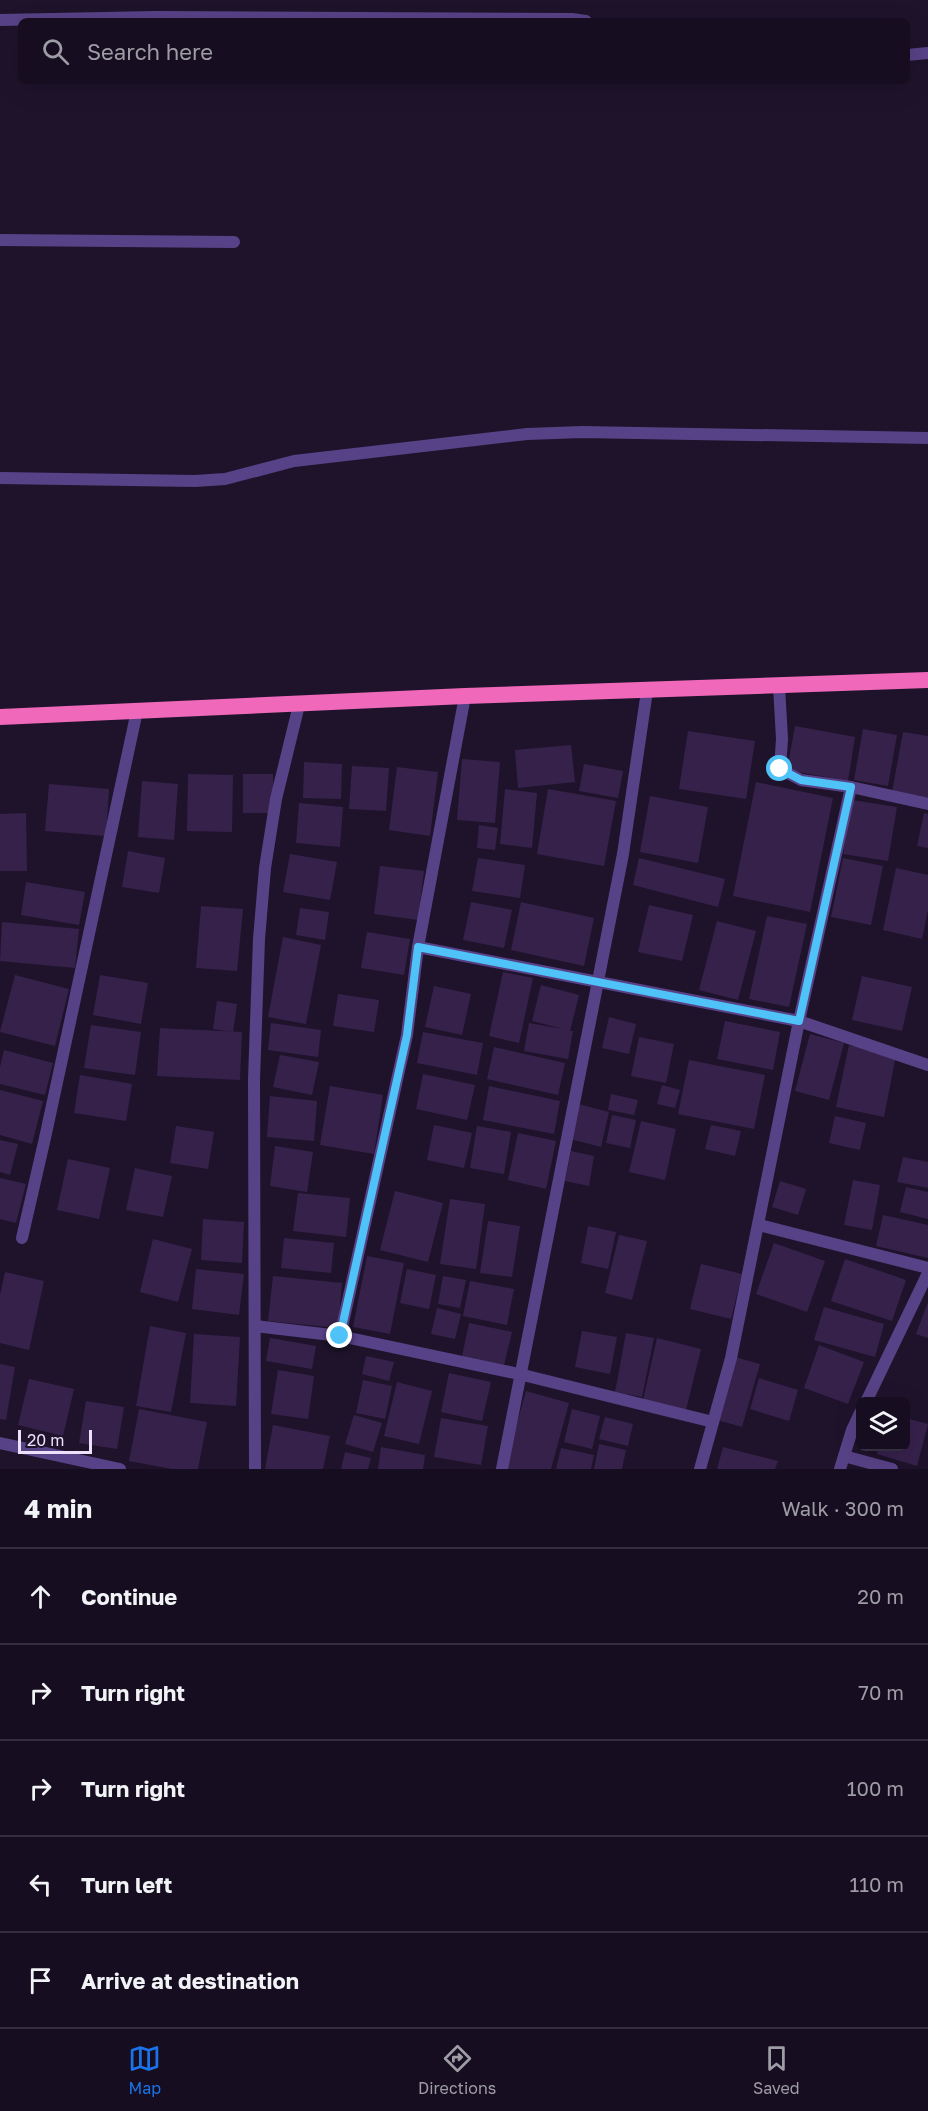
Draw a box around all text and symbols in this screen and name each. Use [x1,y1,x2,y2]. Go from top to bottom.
search box [18,18,910,84]
icon: search [39,35,72,68]
text: Search here [87,38,213,65]
route start [766,755,792,781]
route end [326,1322,352,1348]
map controls [856,1397,910,1451]
button: layers [856,1397,910,1451]
scale bar [18,1427,92,1454]
text: 20 m [27,1430,64,1450]
text: 4 min [24,1493,92,1524]
text: Walk · 300 m [781,1496,904,1520]
icon: ahead [24,1580,57,1613]
text: Continue [81,1583,177,1610]
text: 20 m [857,1584,904,1608]
icon: right [24,1676,57,1709]
text: Turn right [81,1679,185,1706]
text: 70 m [858,1680,904,1704]
icon: right [24,1772,57,1805]
text: Turn right [81,1775,185,1802]
text: 100 m [847,1776,904,1800]
icon: left [24,1868,57,1901]
text: Turn left [81,1871,172,1898]
text: 110 m [850,1872,904,1896]
icon: arrive [24,1964,57,1997]
text: Arrive at destination [81,1967,299,1994]
tab: Map [128,2042,161,2098]
tab: Directions [418,2042,496,2098]
tab: Saved [753,2042,800,2098]

